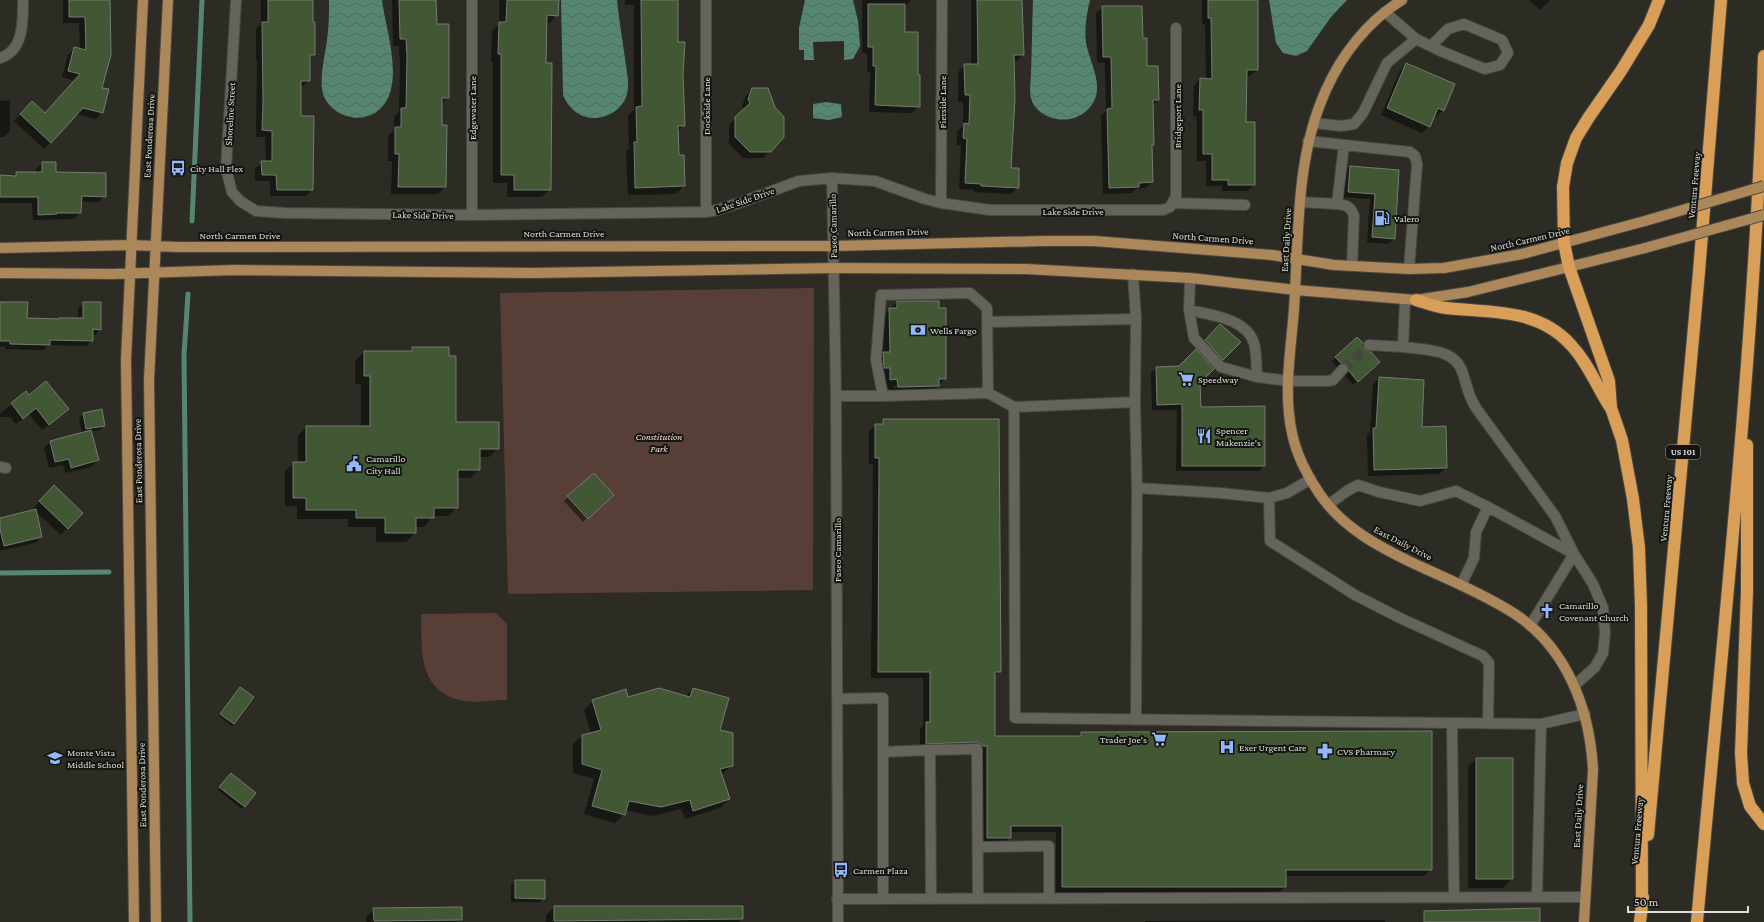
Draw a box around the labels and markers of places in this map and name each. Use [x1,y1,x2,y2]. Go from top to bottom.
bus stop icon: City Hall Flex [169,159,187,177]
place label: City Hall Flex [190,163,243,174]
fuel station icon: Valero [1373,209,1391,227]
place label: Valero [1394,213,1419,224]
bank icon: Wells Fargo [909,321,927,339]
place label: Wells Fargo [930,325,977,336]
supermarket icon: Speedway [1177,370,1195,388]
place label: Speedway [1198,374,1239,385]
place label: Spencer Makenzie's [1216,425,1261,448]
restaurant icon: Spencer Makenzie's [1195,427,1213,445]
place label: Camarillo City Hall [366,453,406,476]
public building icon: Camarillo City Hall [345,455,363,473]
place label: Camarillo Covenant Church [1559,600,1629,623]
church icon: Camarillo Covenant Church [1538,602,1556,620]
supermarket icon: Trader Joe's [1150,730,1168,748]
place label: Trader Joe's [1100,734,1147,745]
hospital icon: Exer Urgent Care [1218,738,1236,756]
place label: Exer Urgent Care [1239,742,1307,753]
pharmacy icon: CVS Pharmacy [1316,742,1334,760]
place label: CVS Pharmacy [1337,746,1395,757]
place label: Monte Vista Middle School [67,747,124,770]
school or university icon: Monte Vista Middle School [46,749,64,767]
bus stop icon: Carmen Plaza [832,861,850,879]
place label: Carmen Plaza [853,865,908,876]

